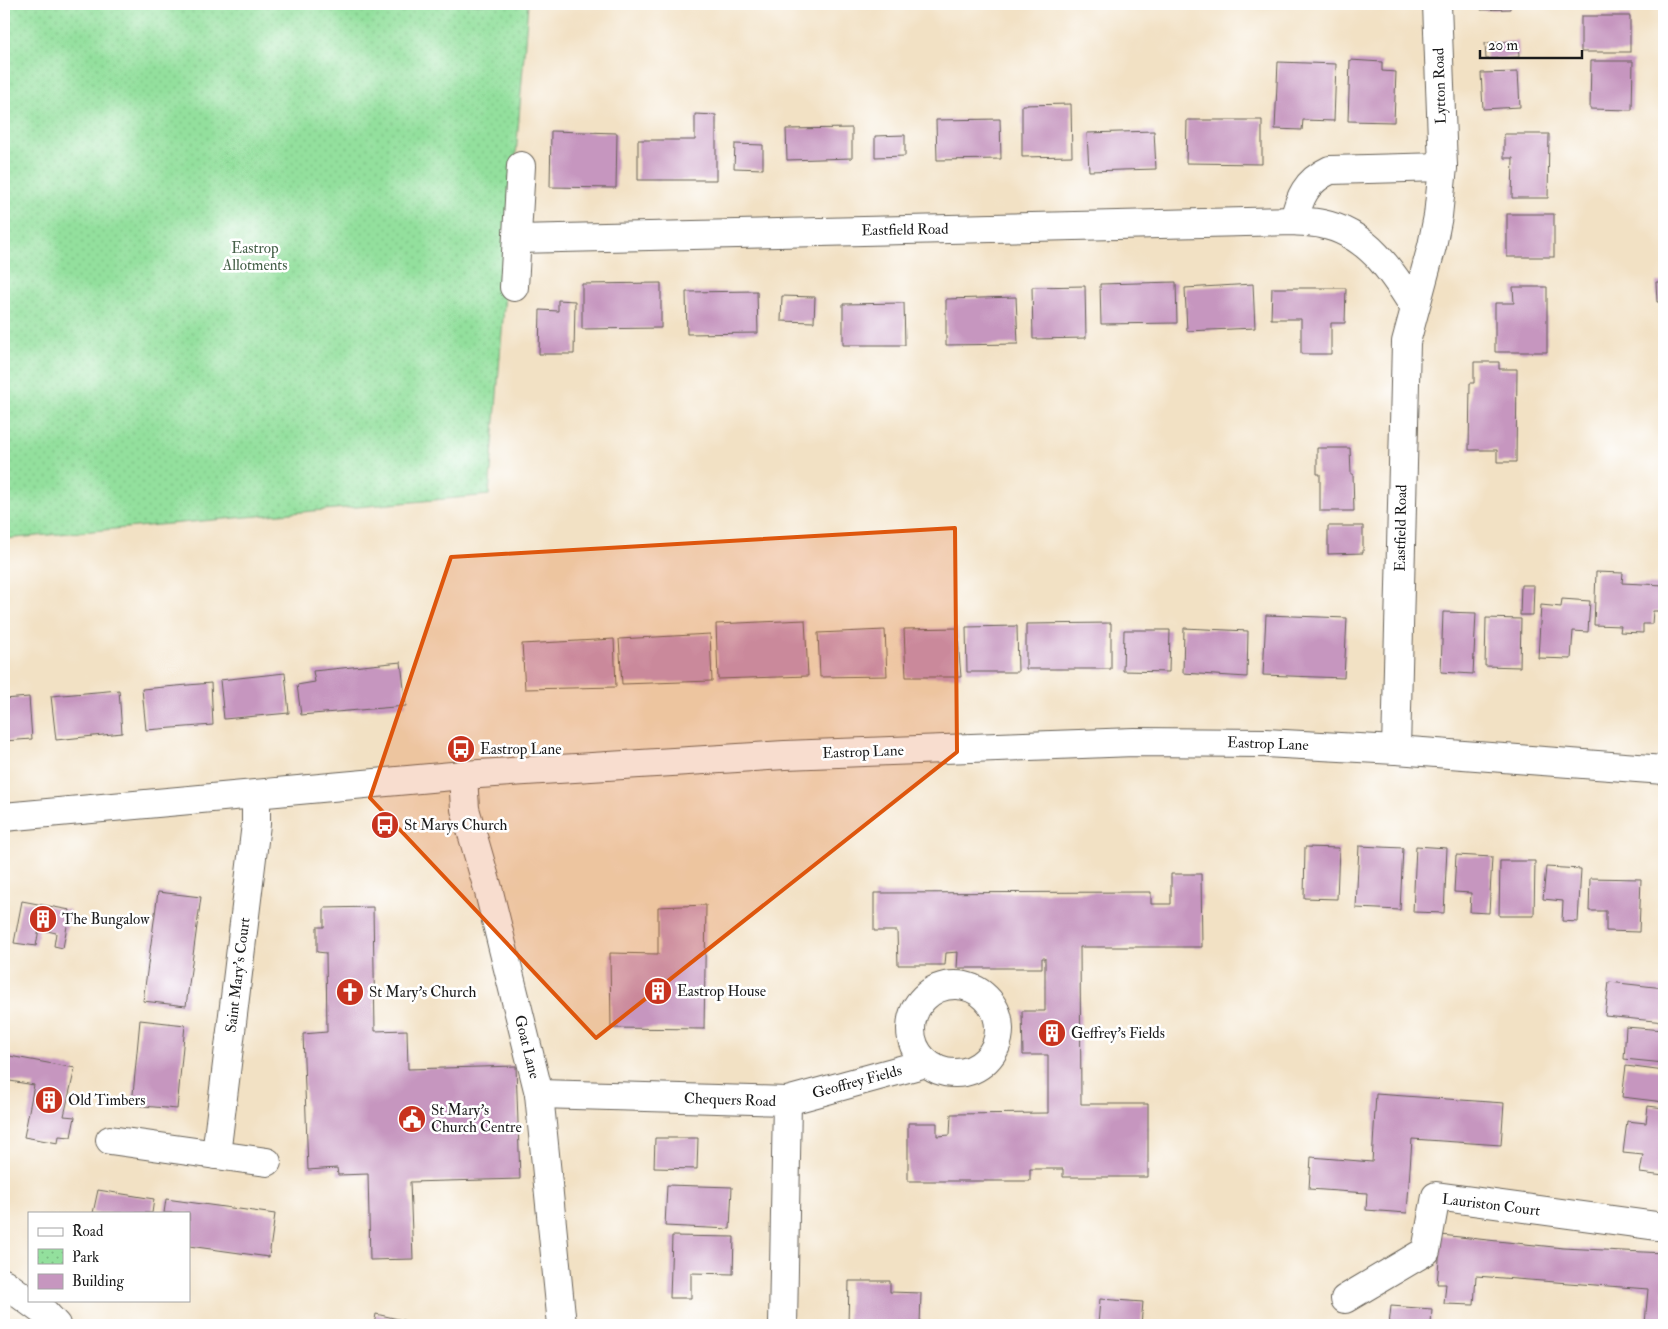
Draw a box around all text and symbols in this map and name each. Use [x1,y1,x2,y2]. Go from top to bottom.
scale bar [1480,28,1583,60]
text: 20 m [1488,36,1518,55]
street label: Lytton Road [1429,47,1451,125]
street label: Eastfield Road [861,220,949,240]
park label: Eastrop Allotments [222,239,287,275]
street label: Eastfield Road [1391,484,1411,572]
street label: Eastrop Lane [1227,733,1309,756]
bus stop icon: Eastrop Lane [446,734,476,764]
place label: Eastrop Lane [480,740,562,760]
street label: Eastrop Lane [822,741,904,764]
bus stop icon: St Marys Church [370,810,400,840]
place label: St Marys Church [404,816,508,835]
building icon: The Bungalow [28,904,58,934]
place label: The Bungalow [62,910,150,929]
street label: Saint Mary's Court [222,916,254,1034]
building icon: Eastrop House [643,976,673,1006]
church icon: St Mary's Church [335,977,365,1007]
place label: Eastrop House [677,982,766,1002]
place label: St Mary's Church [369,983,476,1002]
street label: Goat Lane [510,1013,544,1081]
building icon: Geffrey's Fields [1037,1018,1067,1048]
place label: Geffrey's Fields [1071,1024,1165,1043]
street label: Geoffrey Fields [810,1061,904,1103]
building icon: Old Timbers [34,1085,64,1115]
street label: Chequers Road [684,1089,777,1111]
place label: Old Timbers [68,1091,145,1110]
place label: St Mary's Church Centre [431,1101,522,1137]
public building icon: St Mary's Church Centre [397,1104,427,1134]
street label: Lauriston Court [1441,1190,1541,1220]
legend [28,1212,190,1302]
text: Road [72,1222,104,1241]
text: Park [72,1248,99,1267]
text: Building [72,1272,124,1291]

